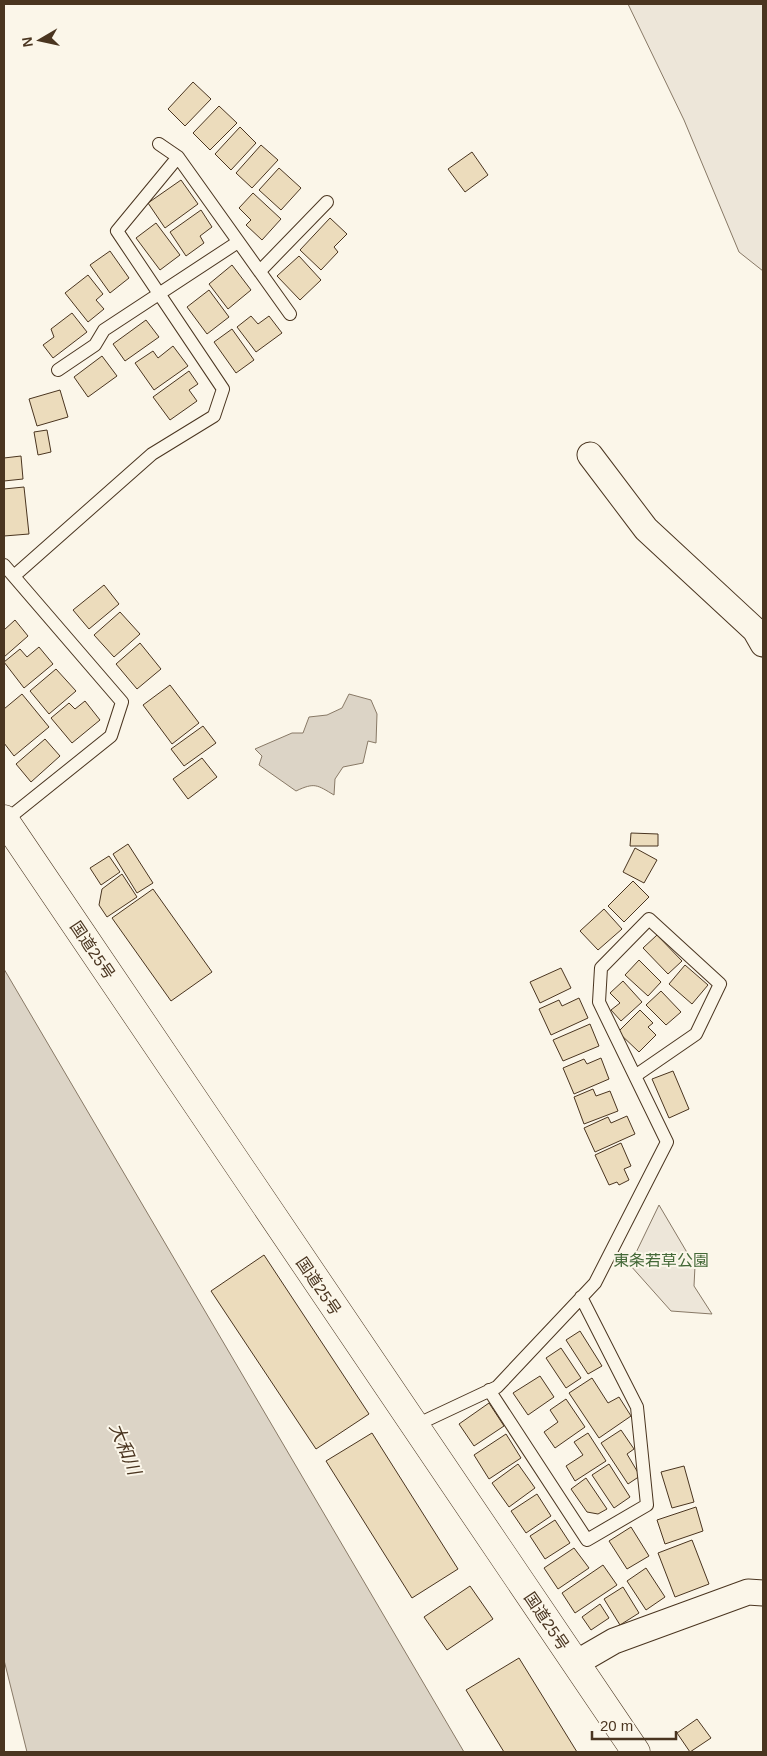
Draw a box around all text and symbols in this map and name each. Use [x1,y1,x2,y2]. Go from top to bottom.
north arrow [15,15,65,65]
text: N [18,36,36,48]
street label: 国道25号 [67,918,118,982]
park label: 東条若草公園 [613,1252,709,1269]
street label: 国道25号 [293,1254,344,1318]
water label: 大和川 [106,1420,145,1480]
street label: 国道25号 [521,1589,572,1653]
scale bar [592,1708,676,1740]
text: 20 m [600,1717,633,1734]

